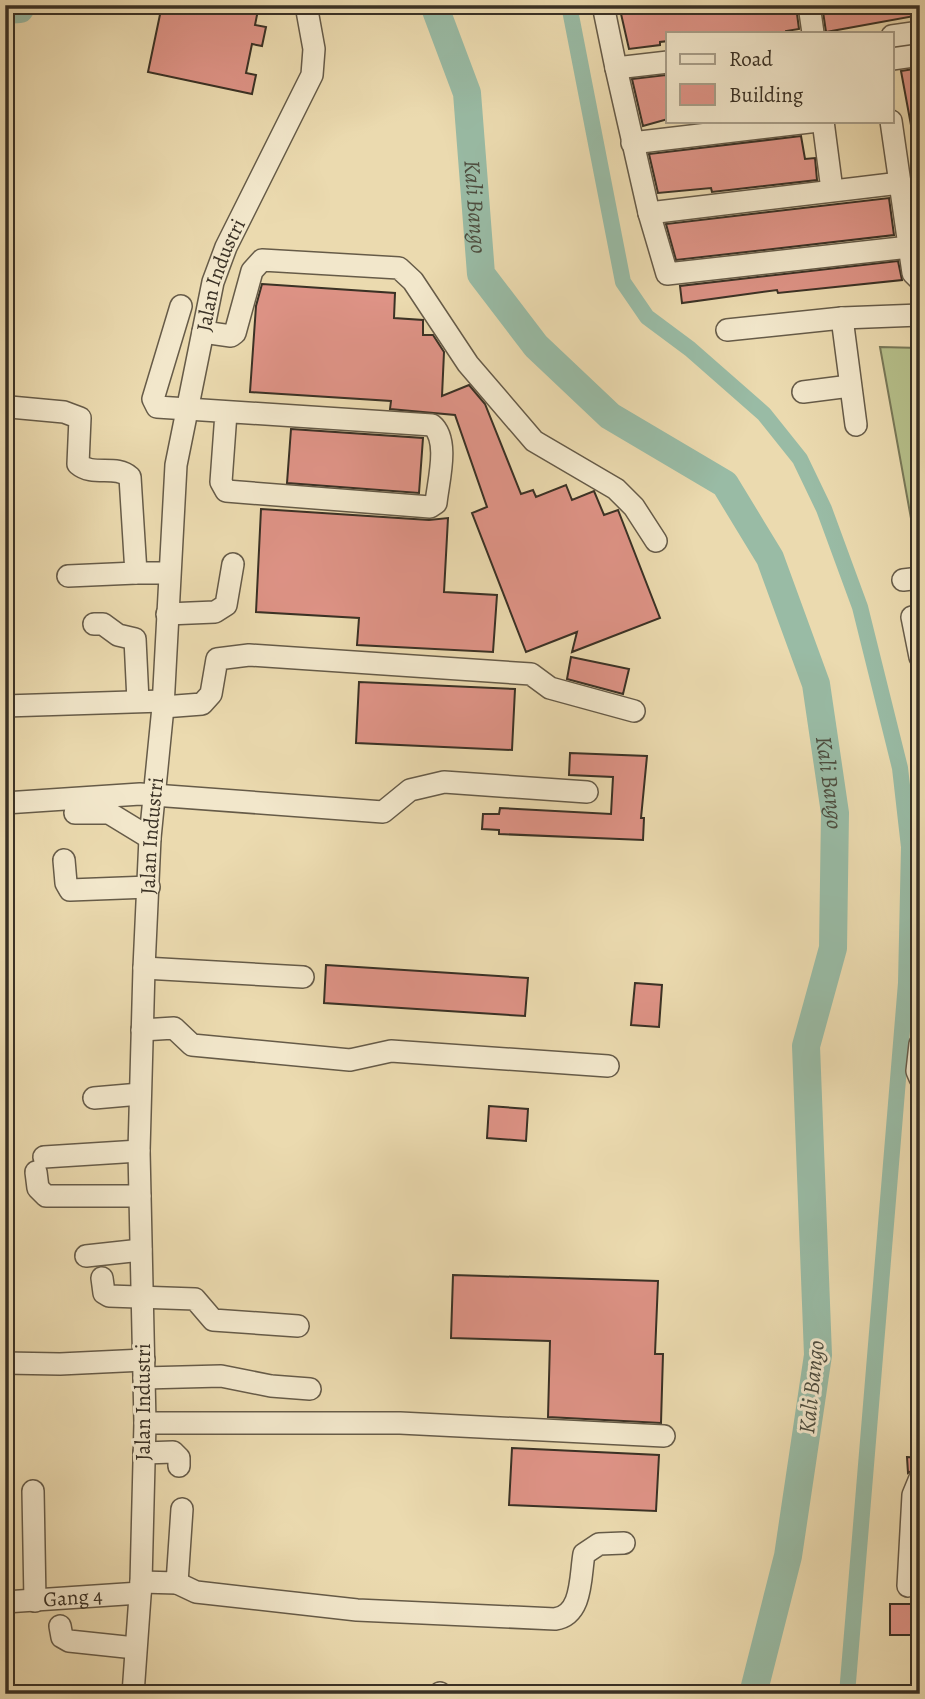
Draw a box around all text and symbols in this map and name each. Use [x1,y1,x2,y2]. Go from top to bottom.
legend [666,32,894,122]
text: Road [729,45,773,73]
text: Building [729,81,804,109]
water label: Kali Bango [456,159,494,255]
street label: Jalan Industri [189,214,252,334]
water label: Kali Bango [808,734,850,829]
street label: Jalan Industri [133,776,170,895]
water label: Kali Bango [791,1339,832,1435]
street label: Jalan Industri [129,1343,157,1461]
street label: Gang 4 [42,1582,103,1613]

